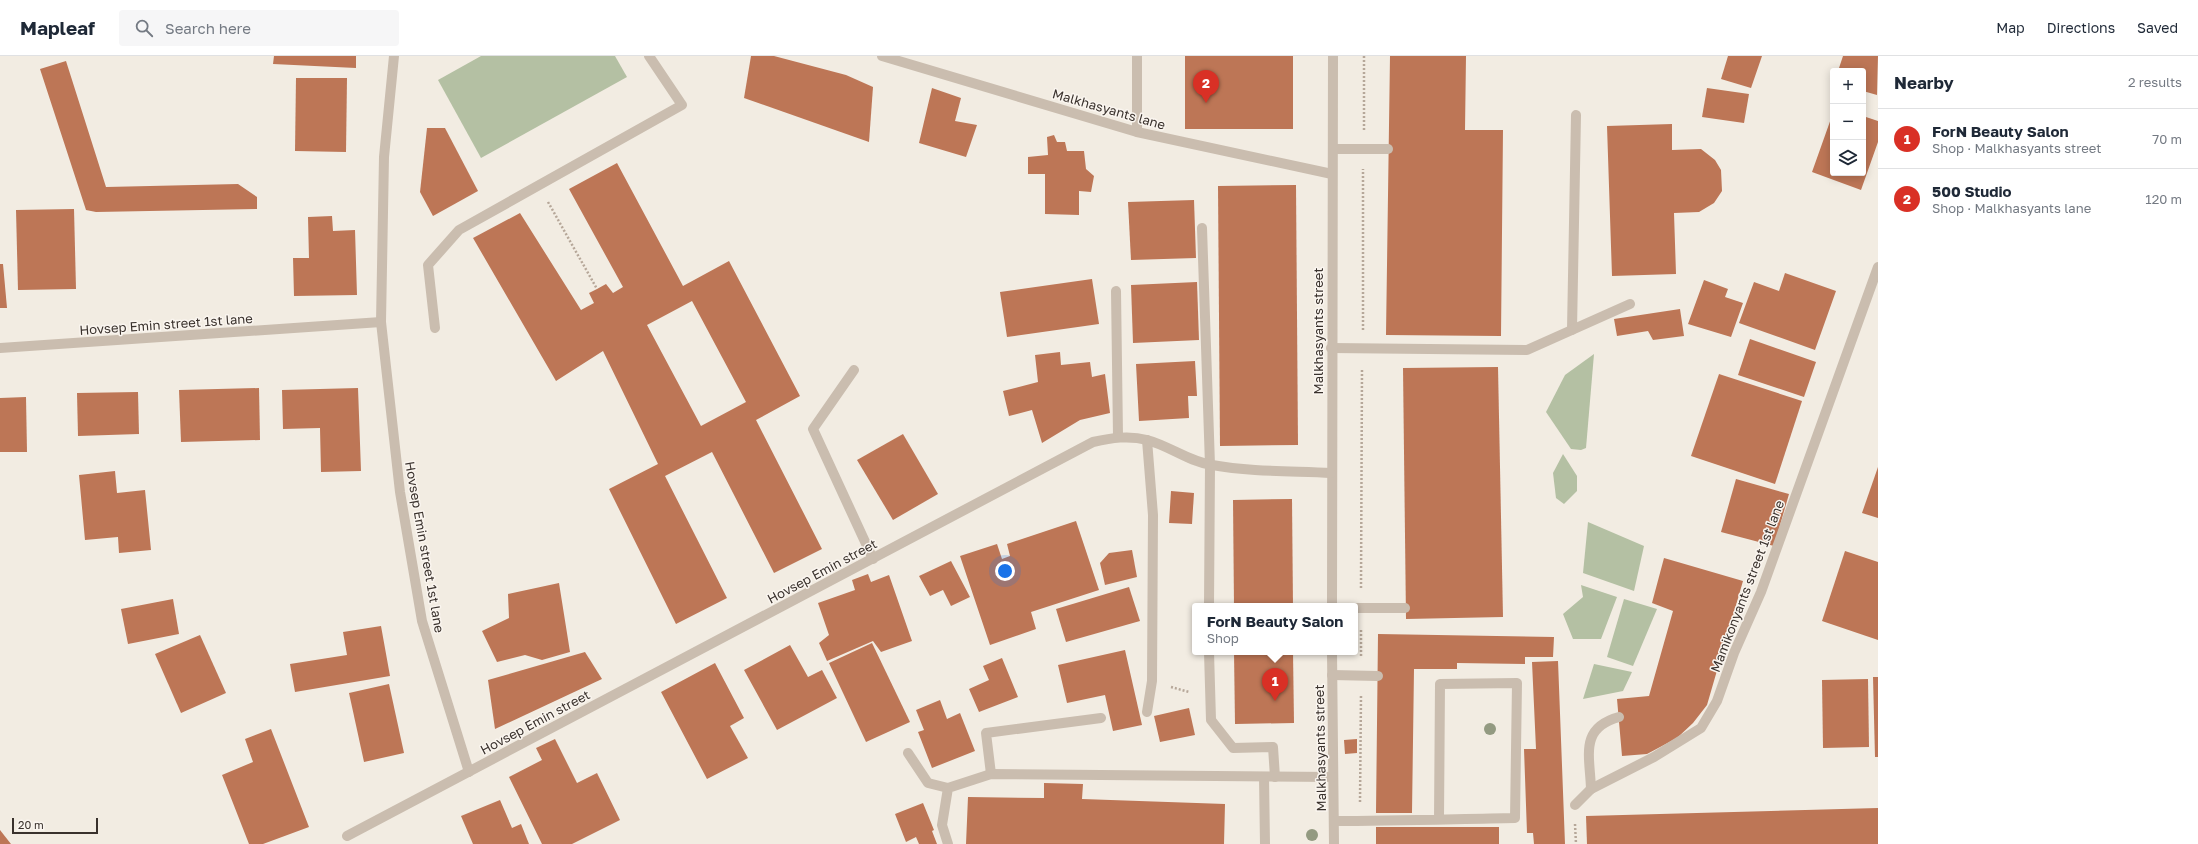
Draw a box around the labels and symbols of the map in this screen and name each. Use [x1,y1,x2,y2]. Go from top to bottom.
pin: 2 [1193,70,1219,103]
street label: Malkhasyants lane [1051,85,1167,133]
street label: Malkhasyants street [1310,267,1326,395]
street label: Hovsep Emin street 1st lane [79,310,253,338]
street label: Hovsep Emin street 1st lane [402,460,448,634]
street label: Mamikonyants street 1st lane [1707,498,1787,674]
street label: Hovsep Emin street [764,535,880,607]
your location [995,561,1015,581]
pin: 1 [1262,668,1288,701]
street label: Malkhasyants street [1311,684,1329,812]
street label: Hovsep Emin street [477,686,593,758]
scale bar [12,816,98,835]

